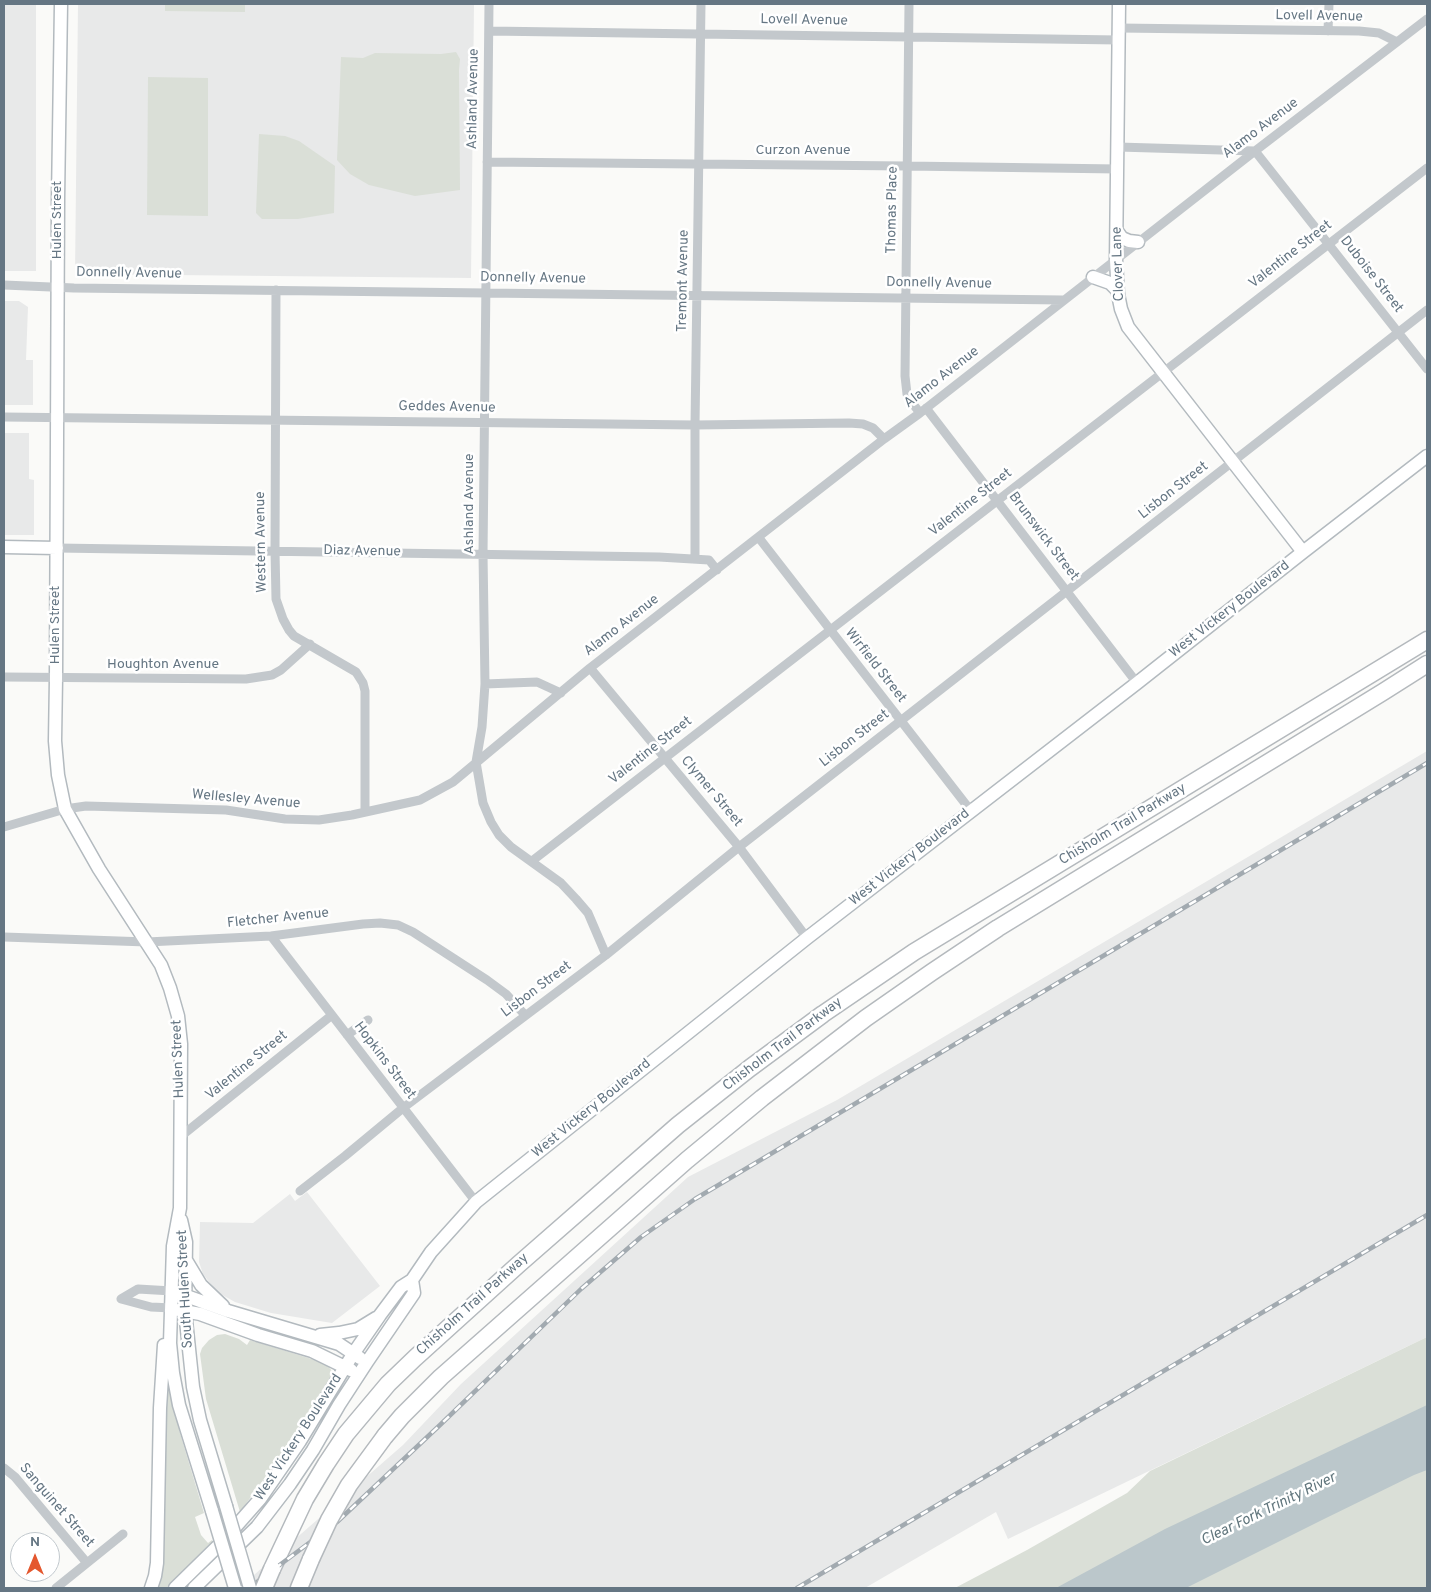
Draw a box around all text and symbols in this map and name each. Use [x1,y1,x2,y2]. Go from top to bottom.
street label: Lovell Avenue [1275,8,1363,26]
street label: Lovell Avenue [760,12,848,30]
street label: Ashland Avenue [465,48,483,150]
street label: Alamo Avenue [1220,95,1302,163]
street label: Curzon Avenue [756,143,850,159]
street label: Thomas Place [884,166,902,254]
street label: Hulen Street [50,181,66,259]
street label: Valentine Street [1246,217,1336,293]
street label: Clover Lane [1109,226,1129,302]
street label: Tremont Avenue [675,230,693,332]
street label: Duboise Street [1336,233,1406,317]
street label: Donnelly Avenue [76,265,182,283]
street label: Donnelly Avenue [480,270,586,288]
street label: Donnelly Avenue [886,275,992,293]
street label: Alamo Avenue [901,343,983,413]
street label: Geddes Avenue [398,399,496,417]
street label: Ashland Avenue [462,453,478,555]
street label: Lisbon Street [1136,459,1212,523]
street label: Valentine Street [926,465,1016,541]
street label: Brunswick Street [1004,489,1082,585]
street label: Western Avenue [253,491,271,593]
street label: Diaz Avenue [323,543,401,561]
street label: West Vickery Boulevard [1167,558,1293,662]
street label: Hulen Street [48,586,64,664]
street label: Alamo Avenue [581,591,663,661]
street label: Wirfield Street [841,625,909,707]
street label: Houghton Avenue [107,657,219,673]
street label: Lisbon Street [817,707,893,771]
street label: Valentine Street [606,713,696,789]
street label: Clymer Street [677,753,745,831]
street label: Chisholm Trail Parkway [1057,780,1189,870]
street label: Wellesley Avenue [191,787,301,813]
street label: West Vickery Boulevard [847,806,973,910]
street label: Fletcher Avenue [226,905,330,933]
street label: Lisbon Street [499,958,575,1022]
street label: Chisholm Trail Parkway [720,995,846,1095]
street label: Hulen Street [169,1019,189,1099]
street label: Hopkins Street [349,1019,419,1103]
street label: Valentine Street [203,1028,291,1104]
street label: West Vickery Boulevard [529,1056,655,1162]
street label: South Hulen Street [175,1229,197,1349]
street label: Chisholm Trail Parkway [413,1250,533,1360]
street label: West Vickery Boulevard [252,1371,346,1505]
street label: Sanguinet Street [15,1461,97,1551]
water label: Clear Fork Trinity River [1199,1470,1339,1550]
north arrow [10,1532,60,1582]
text: N [30,1534,40,1551]

